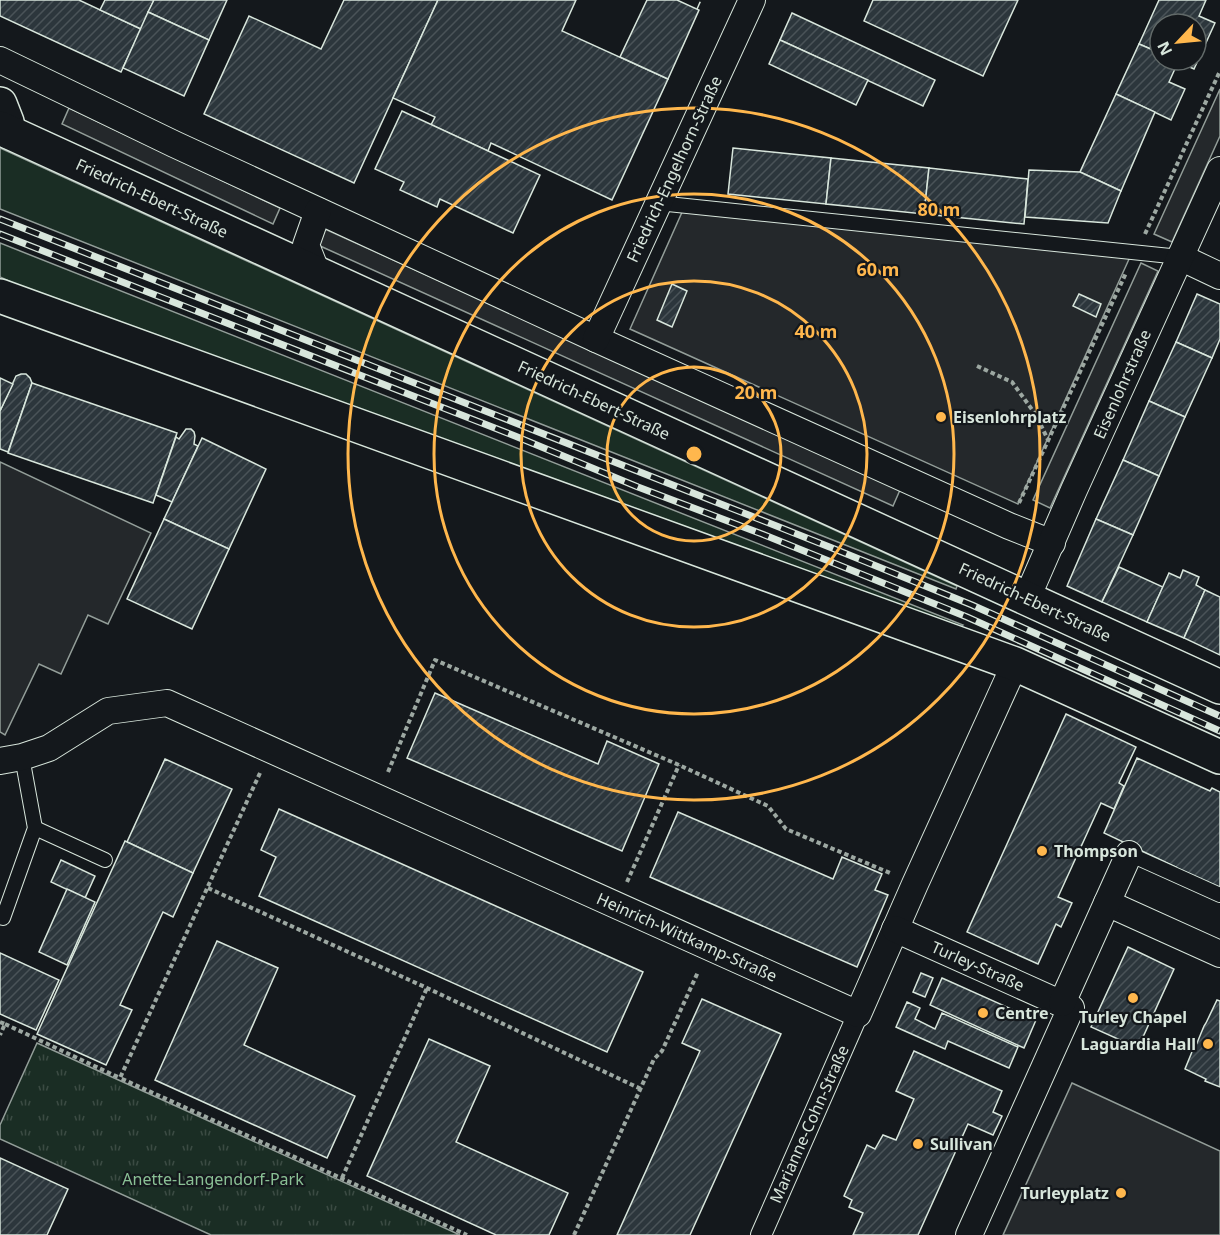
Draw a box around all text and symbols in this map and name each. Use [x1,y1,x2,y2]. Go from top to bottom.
north arrow [1148,12,1208,72]
text: N [1152,38,1177,59]
street label: Friedrich-Engelhorn-Straße [621,72,727,266]
street label: Friedrich-Ebert-Straße [72,153,232,243]
text: 80 m [918,197,960,221]
text: 60 m [857,257,899,281]
text: 40 m [795,319,837,343]
street label: Eisenlohrstraße [1088,326,1156,442]
street label: Friedrich-Ebert-Straße [514,355,674,445]
text: 20 m [735,380,777,404]
place label: Eisenlohrplatz [953,406,1066,428]
marker: Eisenlohrplatz [934,410,948,424]
centre of rings [684,444,704,464]
street label: Friedrich-Ebert-Straße [955,557,1115,647]
place label: Thompson [1054,840,1138,862]
marker: Thompson [1035,844,1049,858]
street label: Heinrich-Wittkamp-Straße [593,887,781,987]
street label: Turley-Straße [928,936,1028,996]
marker: Turley Chapel [1126,991,1140,1005]
place label: Centre [995,1002,1049,1024]
marker: Centre [976,1006,990,1020]
place label: Turley Chapel [1079,1006,1187,1028]
place label: Laguardia Hall [1081,1033,1196,1055]
marker: Laguardia Hall [1201,1037,1215,1051]
street label: Marianne-Cohn-Straße [764,1041,854,1207]
place label: Sullivan [930,1133,993,1155]
marker: Sullivan [911,1137,925,1151]
park label: Anette-Langendorf-Park [122,1168,304,1190]
place label: Turleyplatz [1021,1182,1109,1204]
marker: Turleyplatz [1114,1186,1128,1200]

